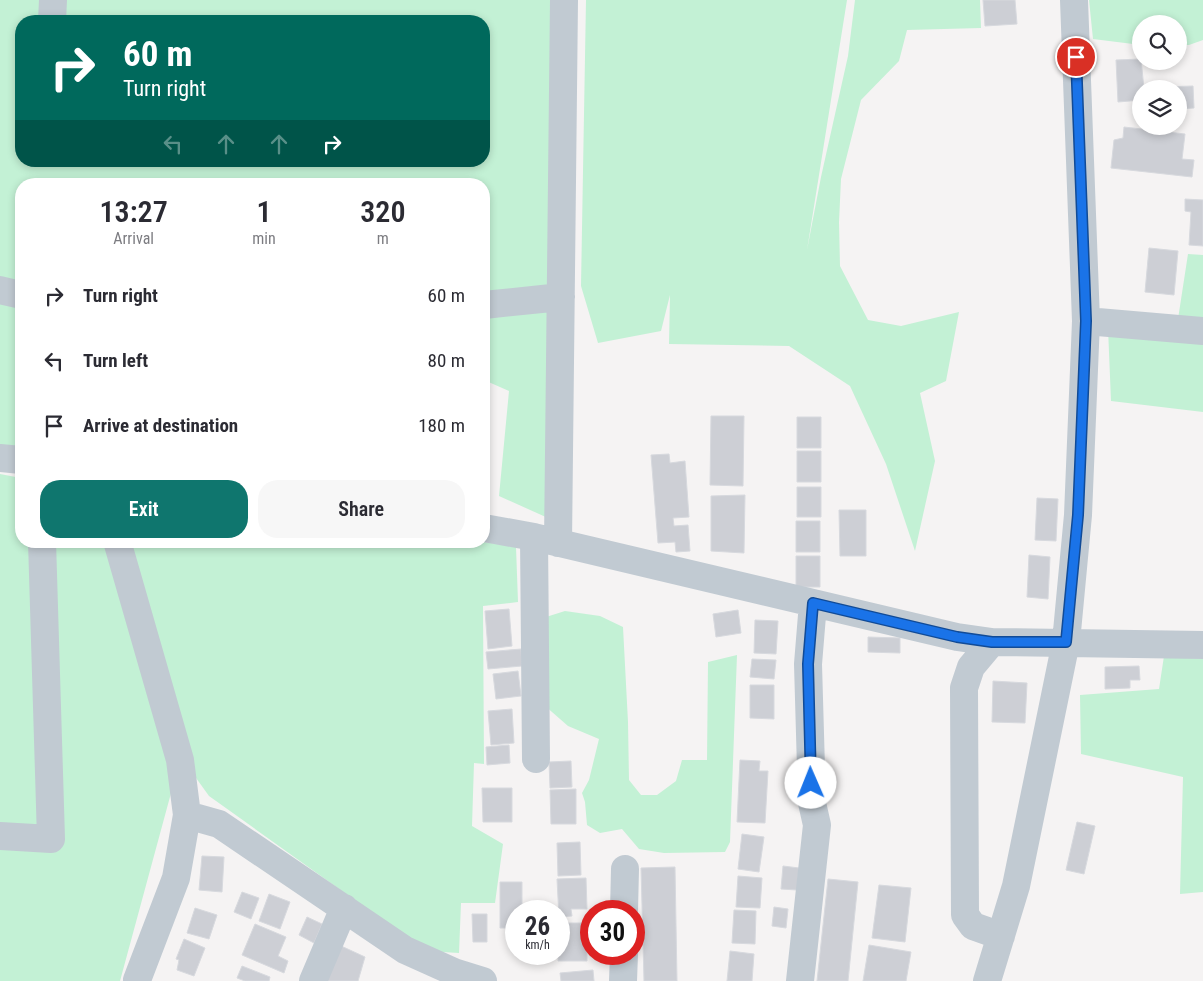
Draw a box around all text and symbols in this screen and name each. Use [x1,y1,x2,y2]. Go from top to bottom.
map controls [1132,15,1187,135]
button: search [1132,15,1187,70]
text: 60 m [123,34,192,75]
icon: right [40,35,105,100]
pin [1055,36,1097,78]
icon: arrive [1062,43,1090,71]
text: Turn right [123,76,206,101]
button: layers [1132,80,1187,135]
icon: left [159,130,187,158]
icon: ahead [212,130,240,158]
icon: ahead [265,130,293,158]
icon: right [318,130,346,158]
text: 13:27 [99,194,168,229]
text: 1 [256,194,272,229]
text: 320 [360,194,405,229]
text: Arrival [113,229,154,248]
text: min [252,229,276,248]
text: m [377,229,389,248]
icon: right [40,282,68,310]
text: Turn right [83,284,158,307]
text: 60 m [428,284,465,307]
icon: left [40,347,68,375]
text: Turn left [83,349,148,372]
text: 80 m [428,349,465,372]
icon: arrive [40,412,68,440]
text: Arrive at destination [83,414,238,437]
text: 180 m [418,414,465,437]
button: Exit [40,480,248,538]
button: Share [258,480,465,538]
position arrow [784,756,836,808]
speed limit sign: 30 [580,900,645,965]
text: 26 [525,912,550,941]
text: km/h [525,938,550,952]

